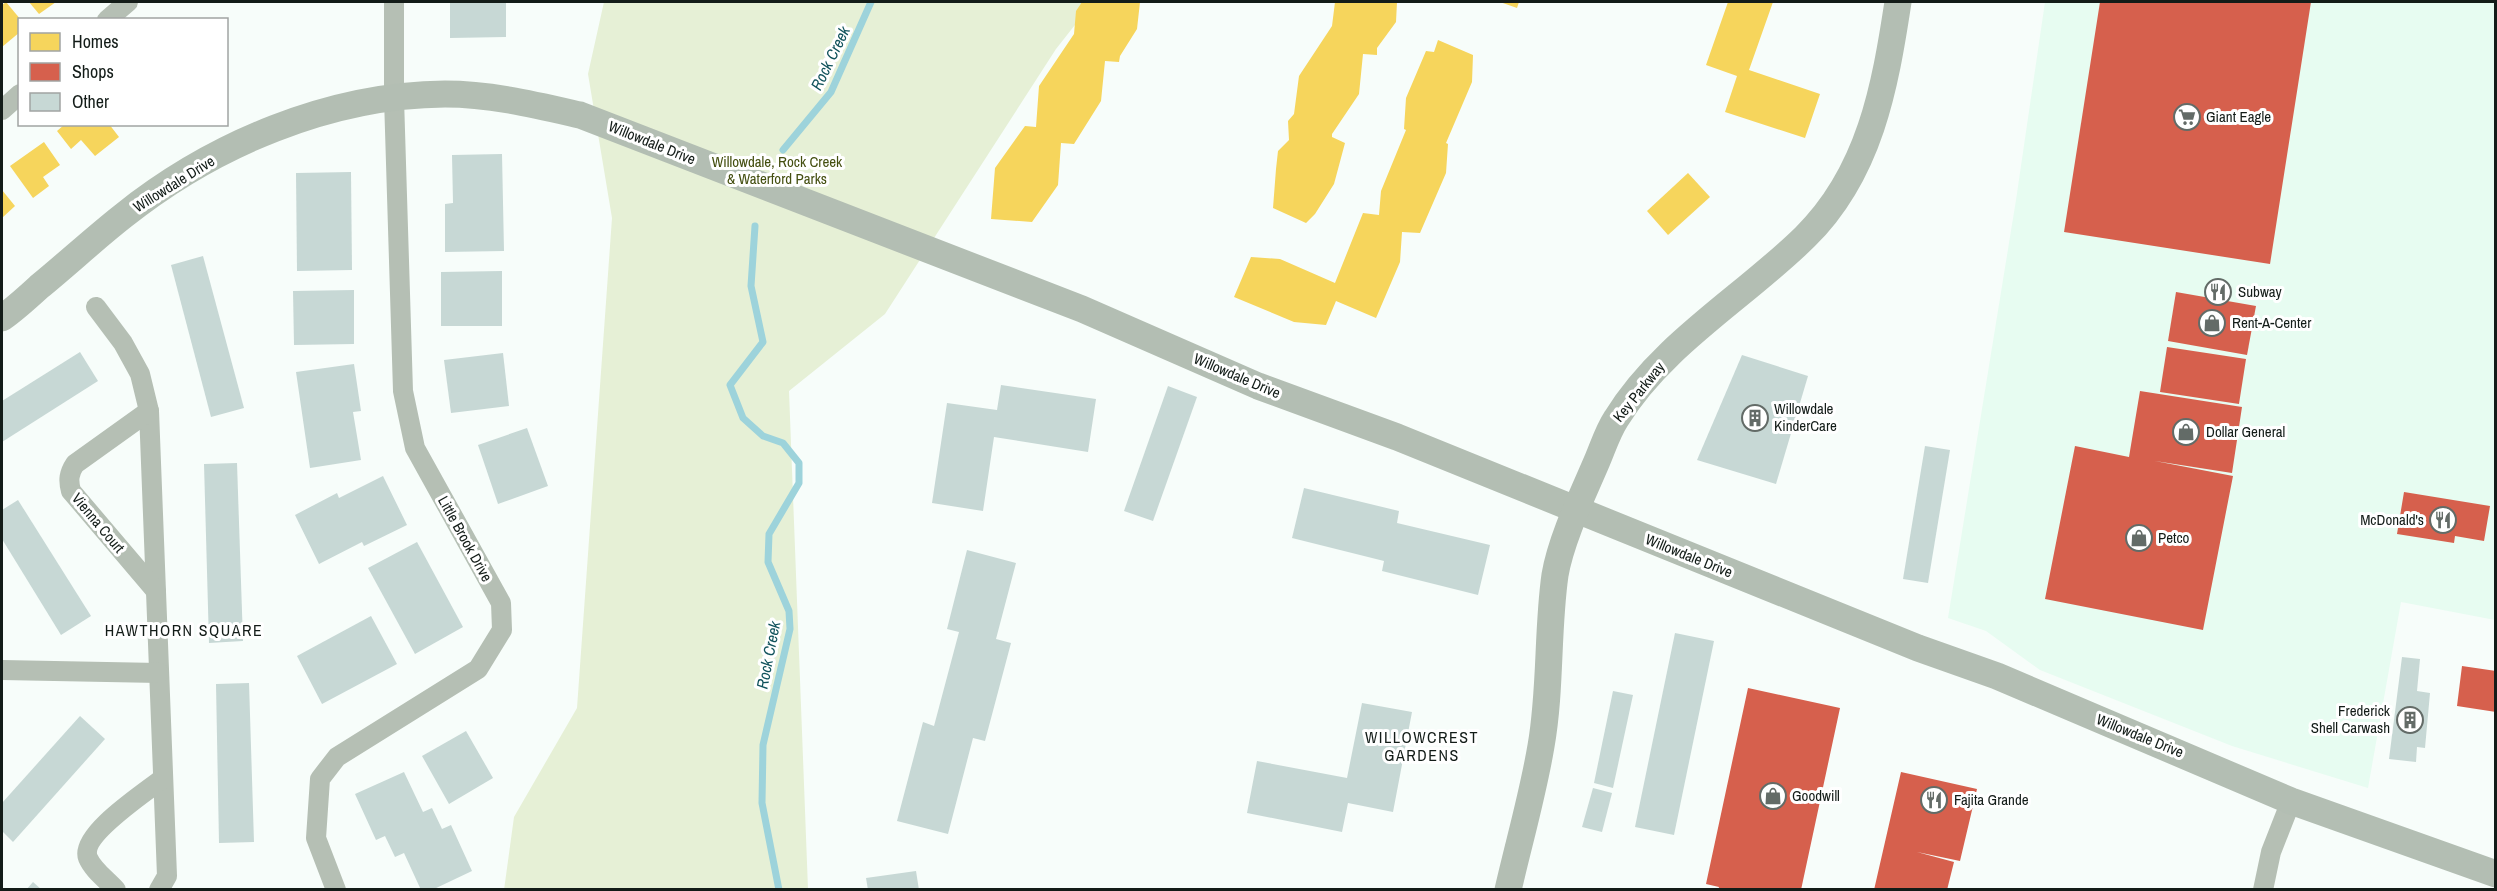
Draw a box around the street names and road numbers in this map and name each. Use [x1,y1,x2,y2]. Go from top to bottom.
street label: Willowdale Drive [605,116,699,170]
street label: Willowdale Drive [129,150,219,217]
street label: Willowdale Drive [1191,348,1284,403]
street label: Key Parkway [1608,357,1670,426]
street label: Vienna Court [67,488,130,558]
street label: Little Brook Drive [433,492,498,586]
street label: Willowdale Drive [1642,529,1736,583]
street label: Willowdale Drive [2093,709,2187,763]

